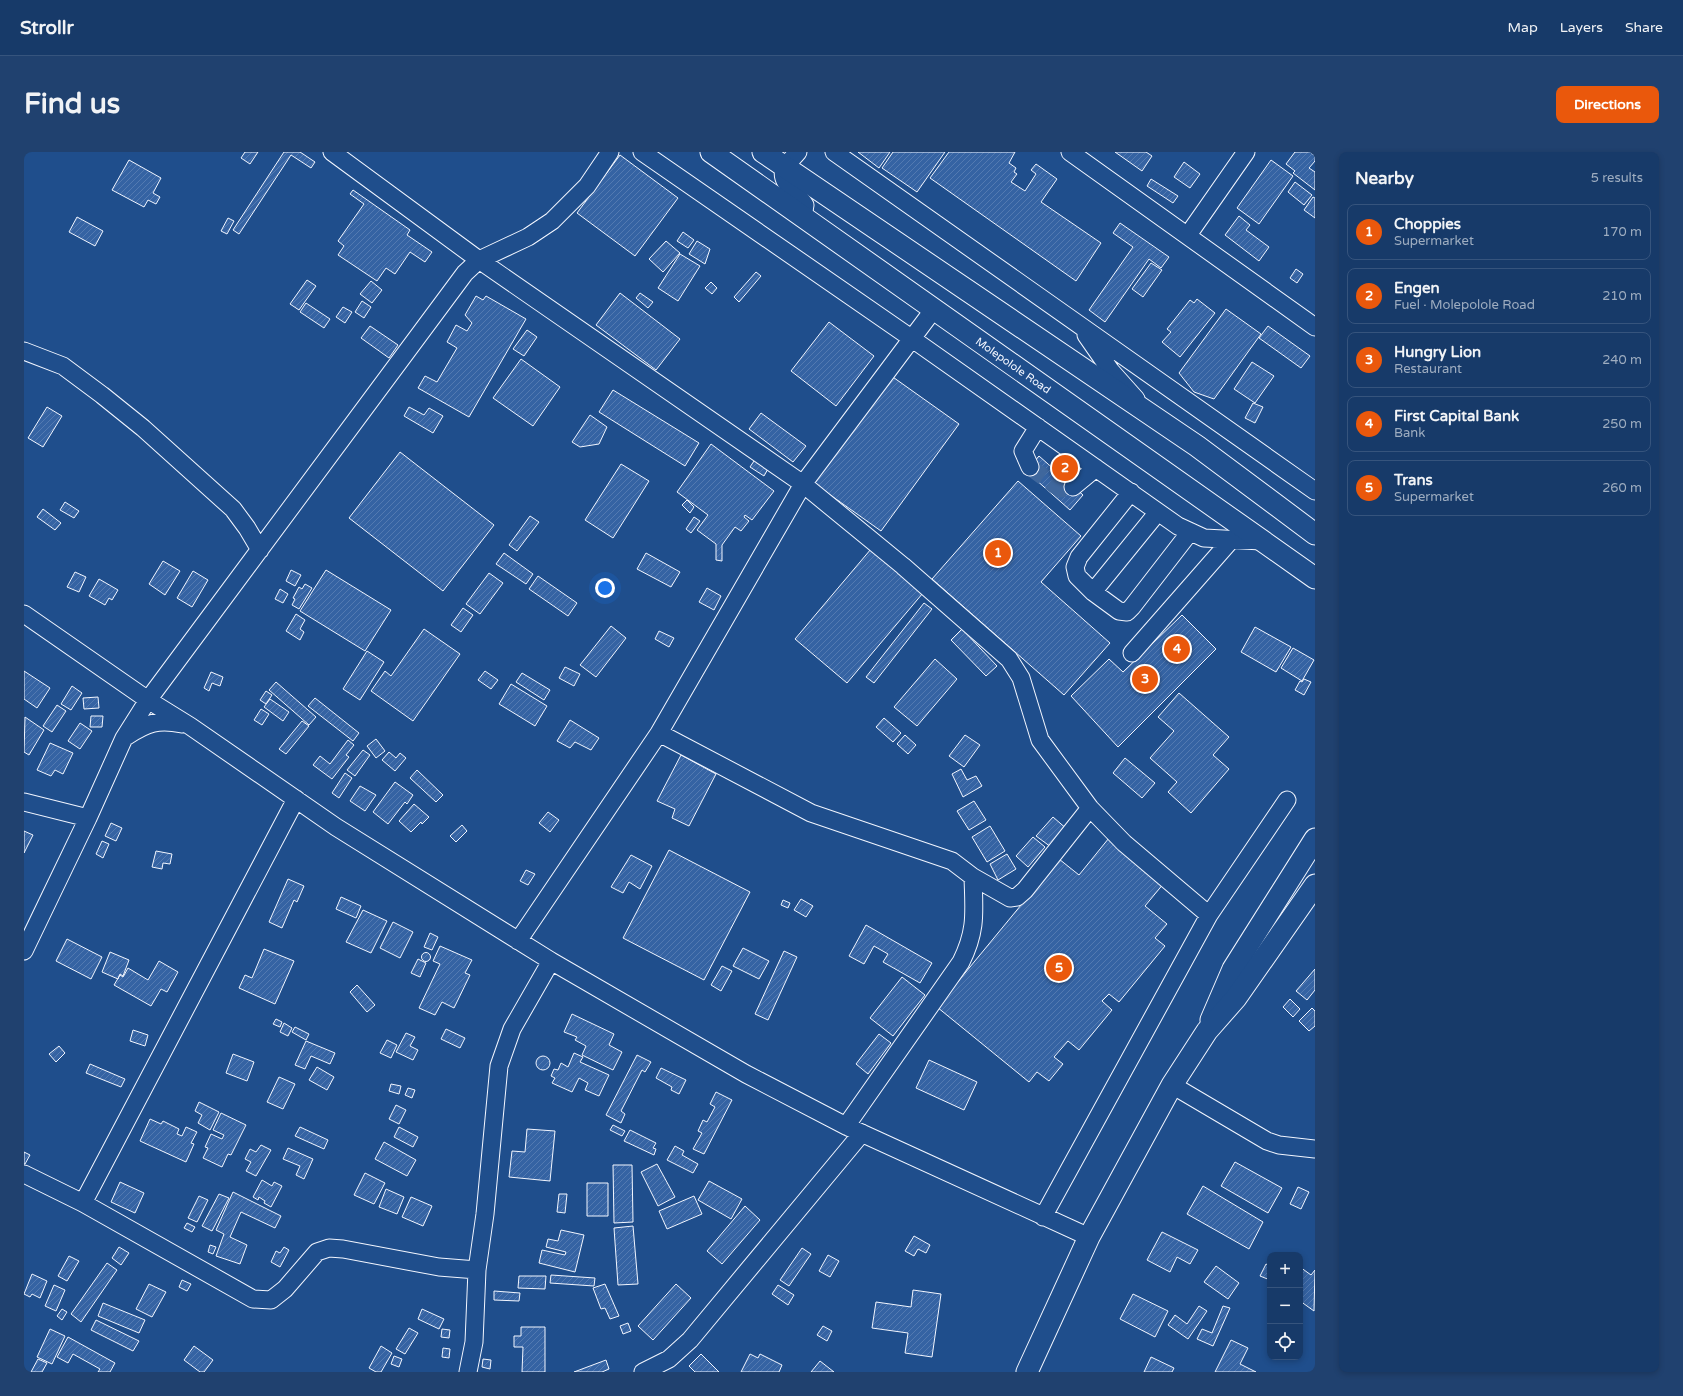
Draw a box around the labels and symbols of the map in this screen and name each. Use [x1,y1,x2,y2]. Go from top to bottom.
street label: Molepolole Road [973,335,1053,397]
pin: 2 [1052,453,1078,483]
pin: 1 [985,538,1011,568]
your location [595,578,615,598]
pin: 4 [1164,634,1190,664]
pin: 3 [1132,664,1158,694]
pin: 5 [1046,953,1072,983]

